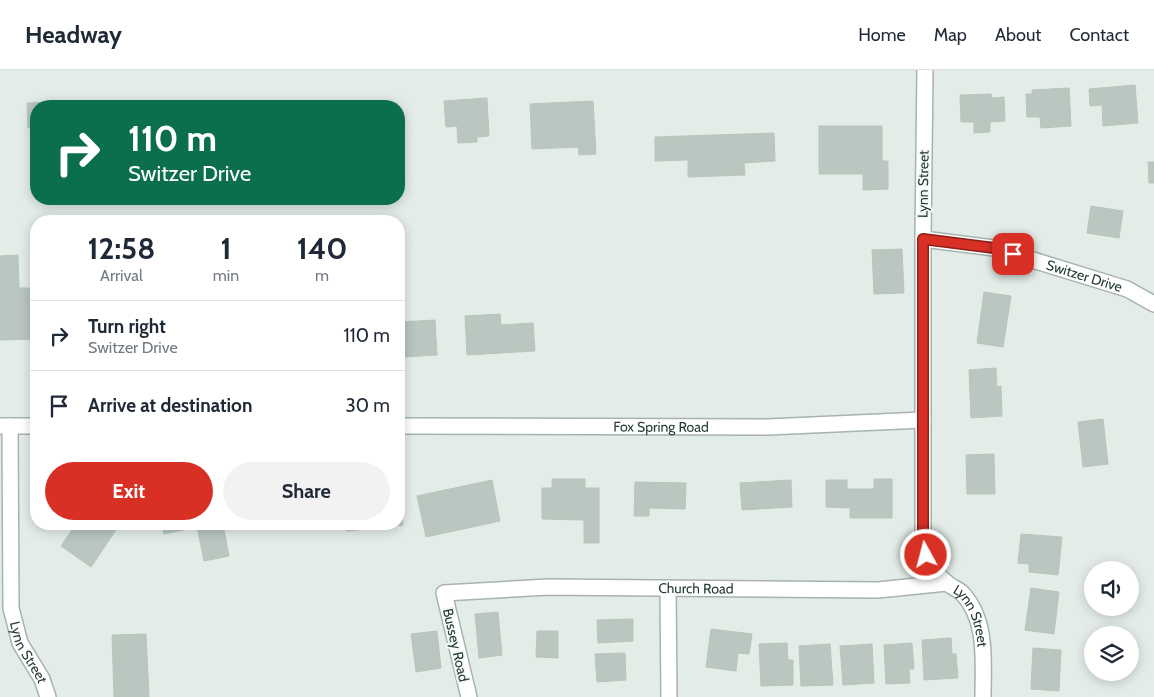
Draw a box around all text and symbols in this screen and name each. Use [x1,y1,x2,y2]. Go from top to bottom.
text: Headway [25,20,122,49]
text: Home [858,24,906,46]
text: Map [934,24,967,46]
text: About [995,24,1041,46]
text: Contact [1069,24,1129,46]
text: 110 m [128,117,217,160]
icon: right [45,120,110,185]
street label: Lynn Street [913,150,933,218]
text: Switzer Drive [128,160,251,187]
text: 12:58 [87,230,155,267]
text: 1 [220,230,232,267]
text: 140 [297,230,348,267]
pin [992,233,1034,275]
icon: arrive [999,240,1027,268]
street label: Switzer Drive [1044,256,1124,296]
text: Arrival [100,266,143,285]
text: min [213,266,239,285]
text: m [315,266,329,285]
text: Turn right [88,315,166,338]
icon: right [45,322,73,350]
text: 110 m [343,324,390,347]
text: Switzer Drive [88,338,178,357]
icon: arrive [45,392,73,420]
text: Arrive at destination [88,394,252,417]
text: 30 m [346,394,390,417]
street label: Fox Spring Road [613,418,709,436]
button: Exit [45,462,213,520]
button: Share [223,462,390,520]
position arrow [899,528,951,580]
map controls [1084,561,1139,681]
button: sound [1084,561,1139,616]
street label: Church Road [658,579,734,598]
street label: Lynn Street [950,580,992,648]
street label: Bussey Road [439,606,473,684]
street label: Lynn Street [6,619,52,686]
button: layers [1084,626,1139,681]

